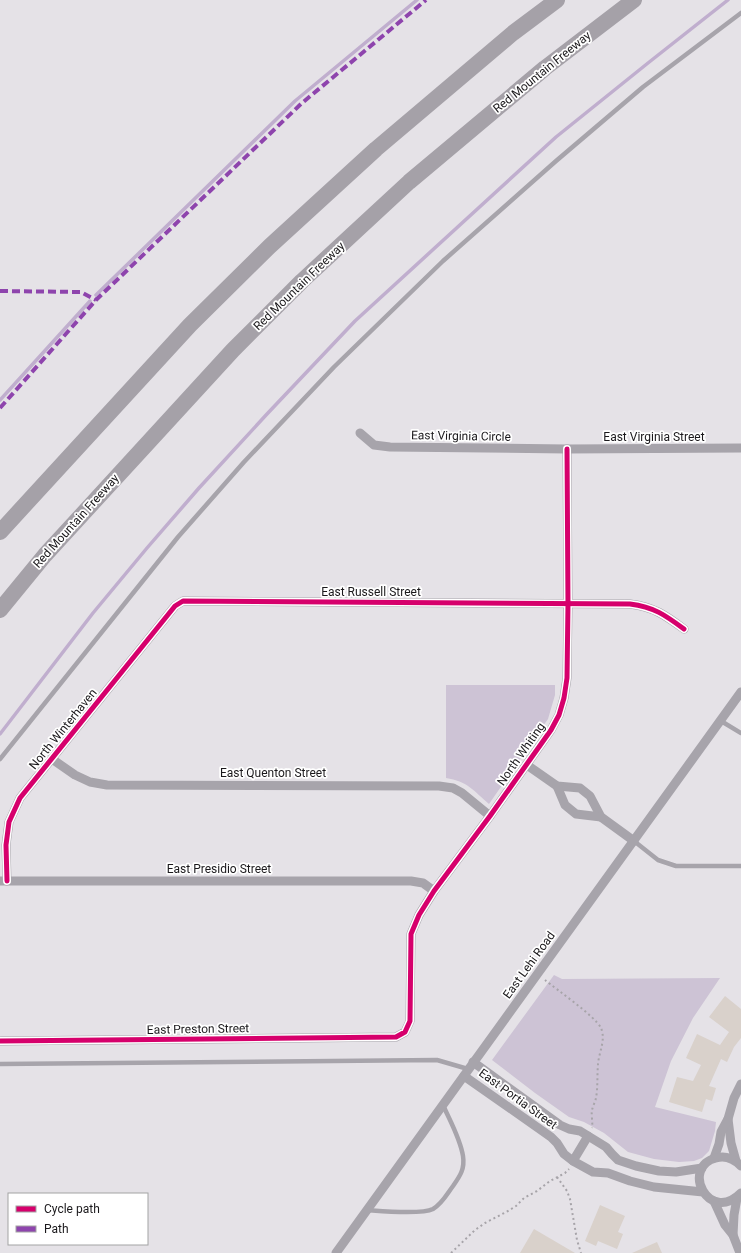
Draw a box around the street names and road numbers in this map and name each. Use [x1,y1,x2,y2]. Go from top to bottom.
street label: Red Mountain Freeway [490,28,594,116]
street label: Red Mountain Freeway [250,239,348,333]
street label: East Virginia Circle [411,428,511,444]
street label: East Virginia Street [603,430,705,444]
street label: Red Mountain Freeway [30,471,122,571]
street label: East Russell Street [321,585,421,599]
street label: North Winterhaven [26,686,100,772]
street label: North Whiting [494,720,548,788]
street label: East Quenton Street [220,766,326,780]
street label: East Presidio Street [167,862,271,876]
street label: East Lehi Road [500,929,558,1001]
street label: East Preston Street [147,1021,249,1037]
street label: East Portia Street [476,1066,560,1132]

